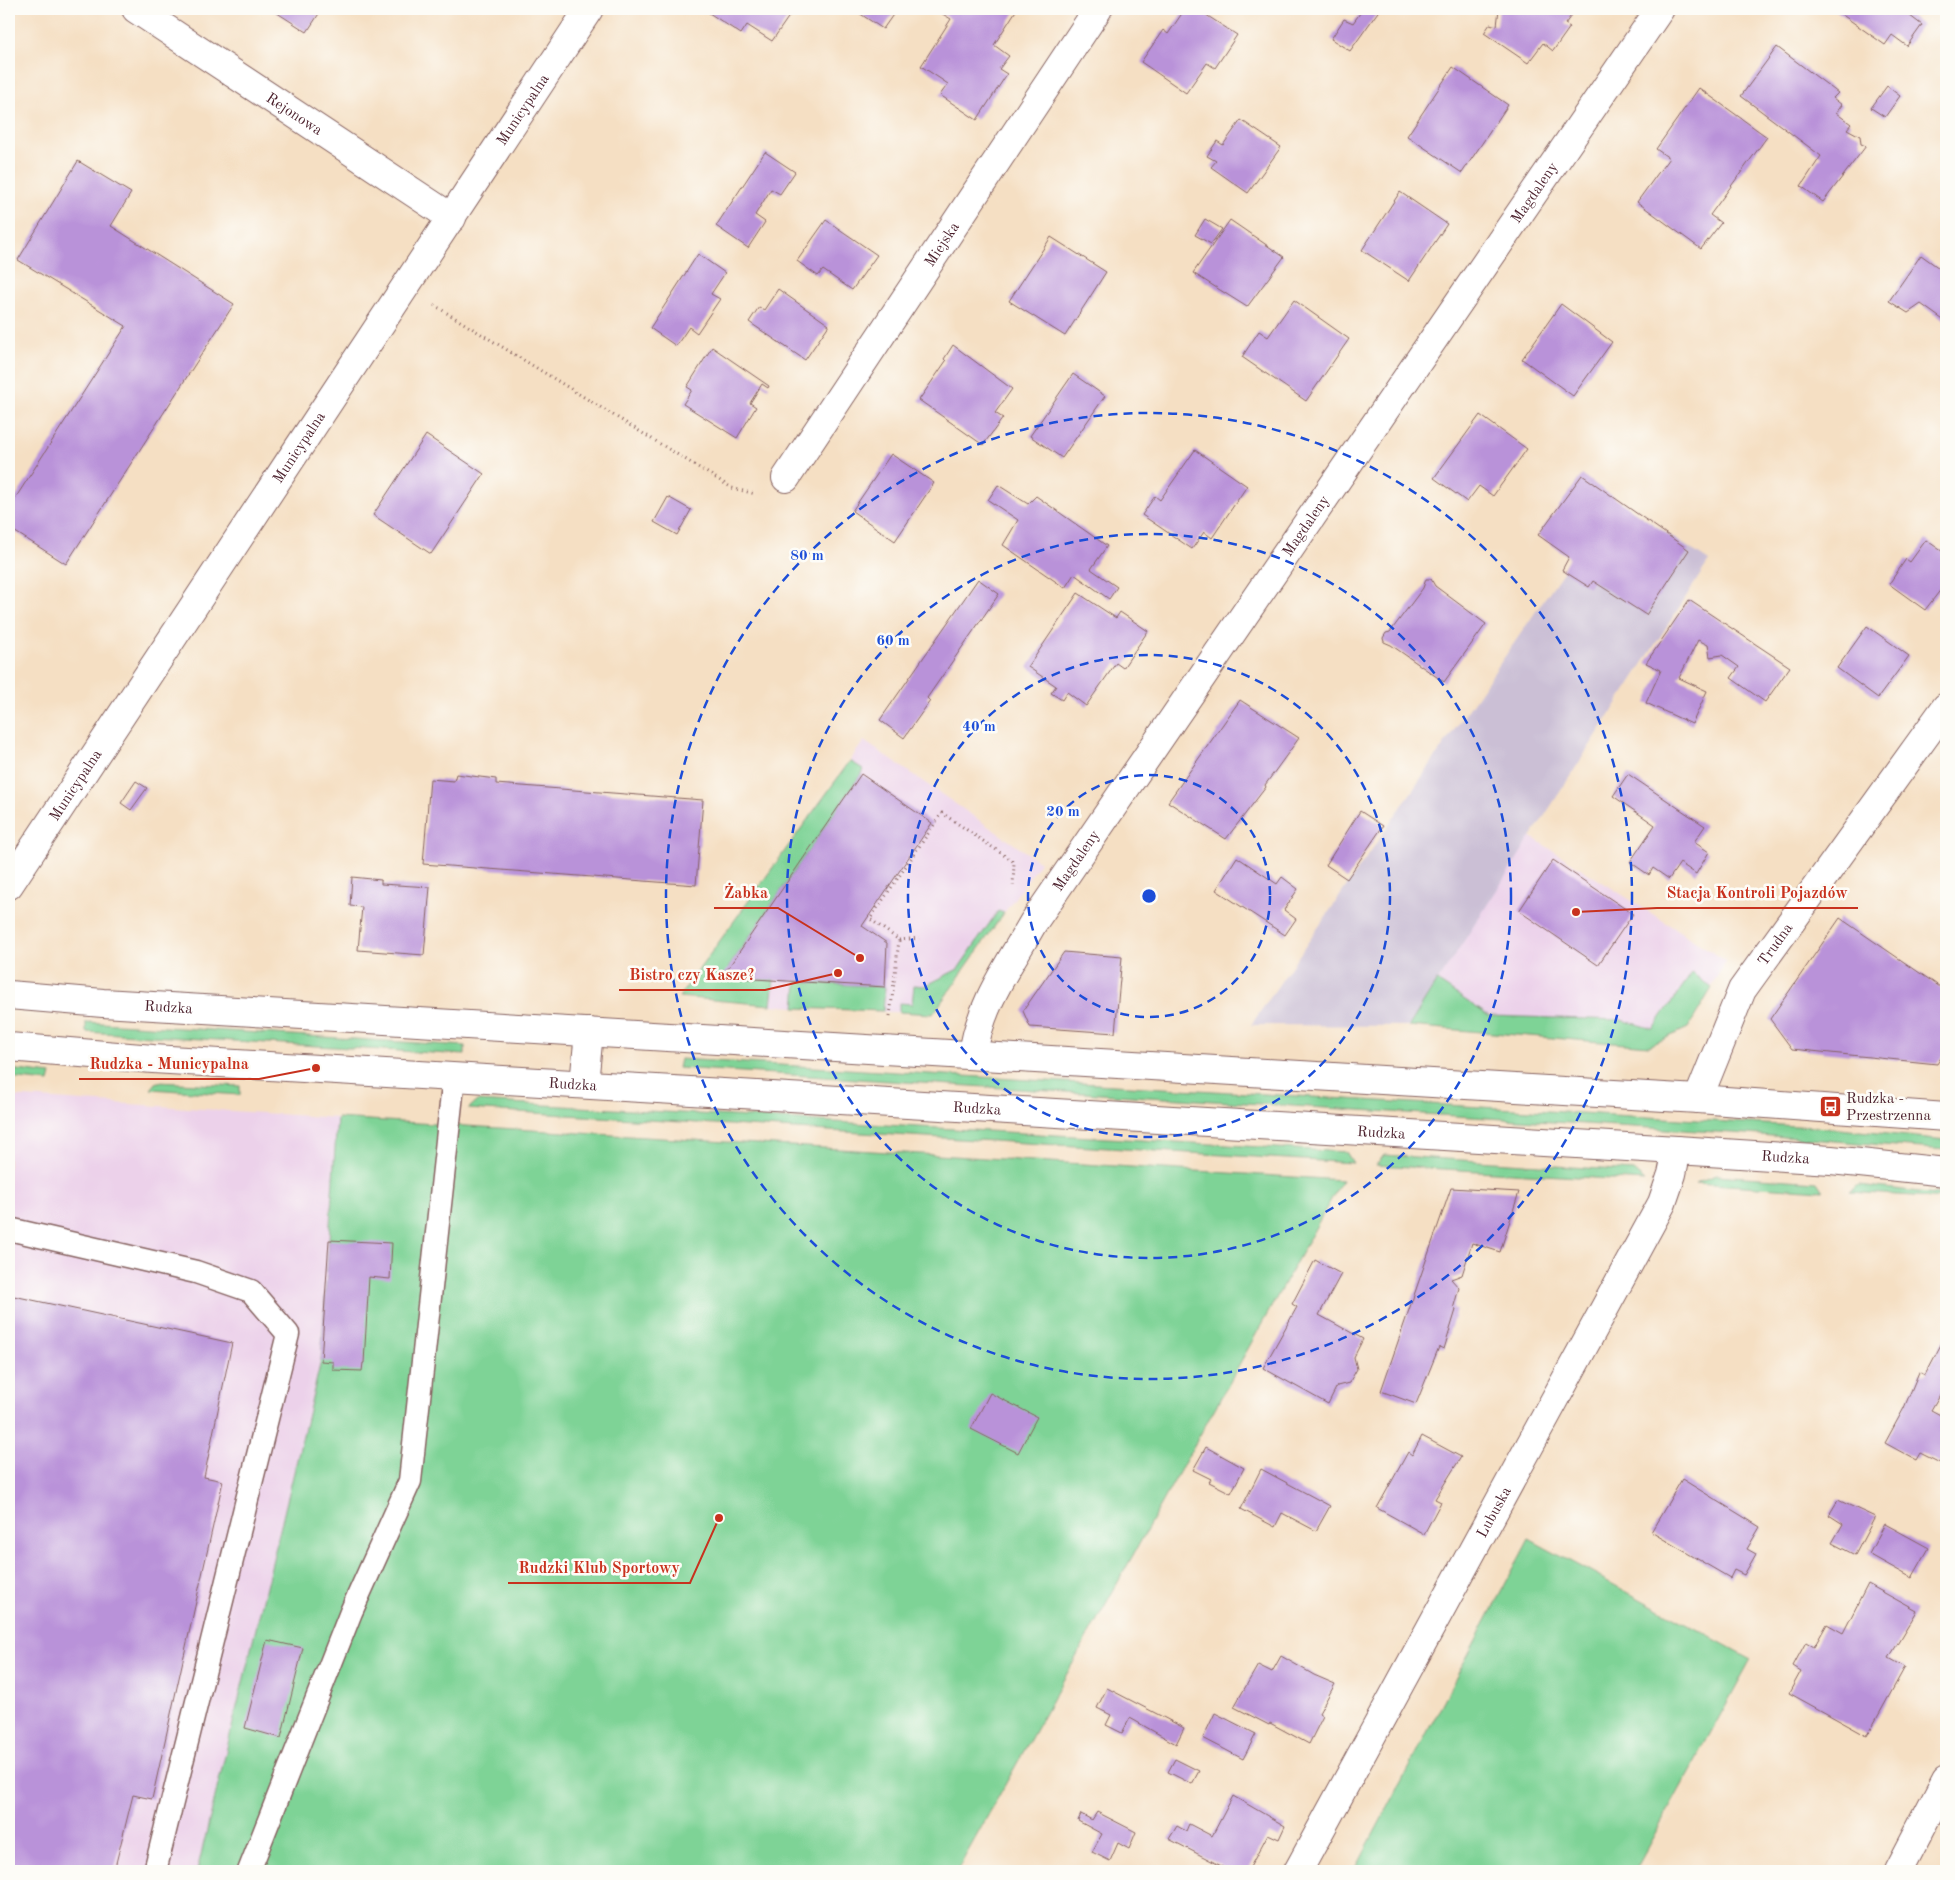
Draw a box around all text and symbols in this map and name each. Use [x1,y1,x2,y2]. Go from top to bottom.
street label: Municypalna [495,72,553,149]
street label: Rejonowa [263,91,325,139]
street label: Magdaleny [1509,160,1562,227]
street label: Miejska [923,219,963,270]
street label: Municypalna [271,409,329,486]
street label: Magdaleny [1281,493,1333,560]
text: 80 m [790,549,824,564]
text: 60 m [876,634,910,649]
text: 40 m [962,720,996,735]
street label: Municypalna [48,747,106,824]
text: 20 m [1046,805,1080,820]
street label: Magdaleny [1051,828,1103,895]
callout: Żabka [714,877,778,908]
callout: Stacja Kontroli Pojazdów [1657,877,1858,908]
text: Żabka [724,882,768,902]
text: Stacja Kontroli Pojazdów [1666,886,1848,902]
centre of rings [1140,887,1158,905]
street label: Trudna [1756,921,1797,969]
callout: Bistro czy Kasze? [619,959,765,990]
text: Bistro czy Kasze? [629,968,755,984]
street label: Rudzka [144,1000,194,1017]
callout: Rudzka - Municypalna [79,1048,259,1079]
text: Rudzka - Municypalna [89,1057,249,1073]
street label: Rudzka [548,1077,598,1095]
place label: Rudzka - Przestrzenna [1846,1092,1931,1124]
bus stop icon: Rudzka - Przestrzenna [1818,1095,1842,1119]
street label: Rudzka [952,1101,1002,1119]
street label: Rudzka [1357,1125,1406,1143]
street label: Rudzka [1761,1149,1811,1168]
street label: Lubuska [1475,1484,1515,1541]
callout: Rudzki Klub Sportowy [508,1552,690,1583]
text: Rudzki Klub Sportowy [518,1561,680,1577]

